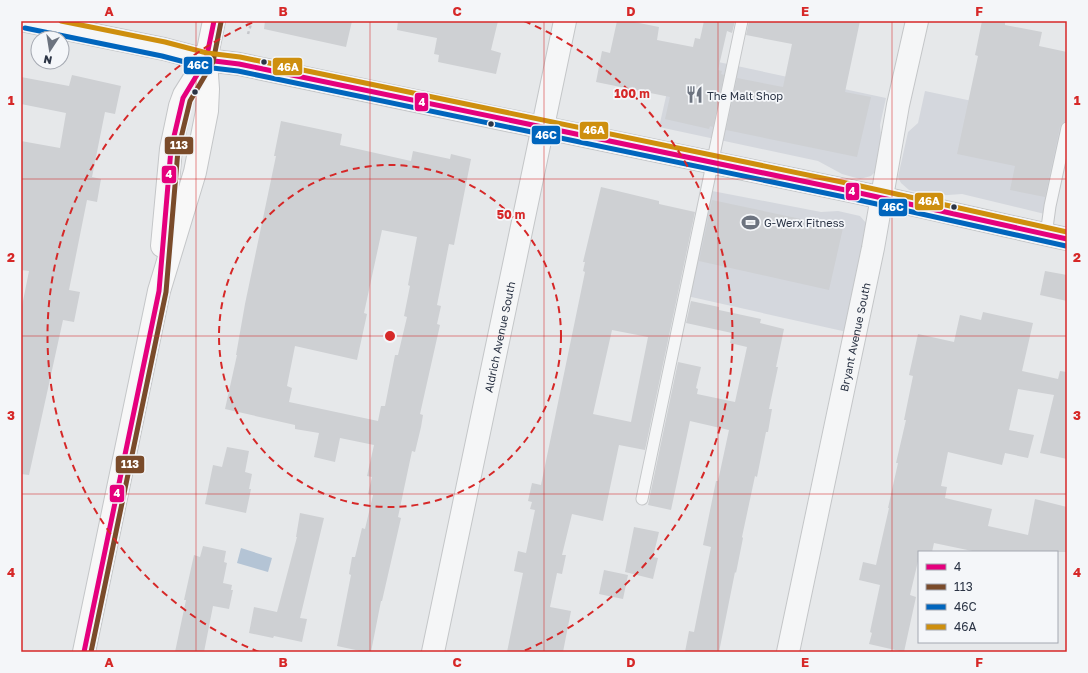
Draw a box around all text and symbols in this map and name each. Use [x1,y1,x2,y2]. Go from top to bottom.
text: A [104,3,114,19]
text: B [278,3,288,19]
text: C [452,3,462,19]
text: D [626,3,636,19]
text: E [801,3,809,19]
text: F [975,3,983,19]
north arrow [30,30,70,70]
text: N [42,53,53,67]
line badge: 46C [183,56,213,75]
unlabelled marker [259,57,269,67]
line badge: 46A [272,57,303,76]
text: 46C [187,58,209,71]
text: 46A [277,60,299,73]
restaurant icon: The Malt Shop [684,85,704,105]
text: 100 m [614,86,650,101]
unlabelled marker [190,87,200,97]
place label: The Malt Shop [707,89,783,102]
text: 1 [8,92,15,108]
line badge: 4 [414,92,429,112]
text: 1 [1074,92,1081,108]
text: 4 [419,95,426,108]
unlabelled marker [486,119,496,129]
line badge: 46A [579,121,609,140]
text: 46A [583,123,605,136]
line badge: 46C [531,125,561,145]
text: 46C [535,128,557,141]
line badge: 113 [164,136,194,155]
text: 113 [170,138,188,151]
line badge: 4 [161,165,177,184]
text: 4 [166,167,173,180]
line badge: 4 [845,182,860,201]
text: 4 [849,184,856,197]
line badge: 46A [914,192,944,211]
text: 46A [918,194,940,207]
line badge: 46C [878,198,908,217]
text: 46C [882,200,904,213]
unlabelled marker [949,202,959,212]
text: 50 m [497,207,525,222]
sports icon: G-Werx Fitness [741,212,761,232]
place label: G-Werx Fitness [764,216,845,229]
text: 2 [7,249,15,265]
text: 2 [1073,249,1081,265]
street label: Aldrich Avenue South [481,280,517,394]
street label: Bryant Avenue South [837,281,872,393]
centre of rings [383,329,397,343]
text: 3 [7,407,15,423]
text: 3 [1073,407,1081,423]
line badge: 113 [115,455,145,474]
text: 113 [121,457,139,470]
line badge: 4 [109,484,125,503]
text: 4 [114,486,121,499]
legend [918,551,1058,643]
text: 4 [954,559,961,574]
text: 4 [7,564,15,580]
text: 4 [1073,564,1081,580]
text: 113 [954,579,973,594]
text: 46C [954,599,977,614]
text: 46A [954,619,977,634]
text: A [104,654,114,670]
text: B [278,654,288,670]
text: C [452,654,462,670]
text: D [626,654,636,670]
text: E [801,654,809,670]
text: F [975,654,983,670]

